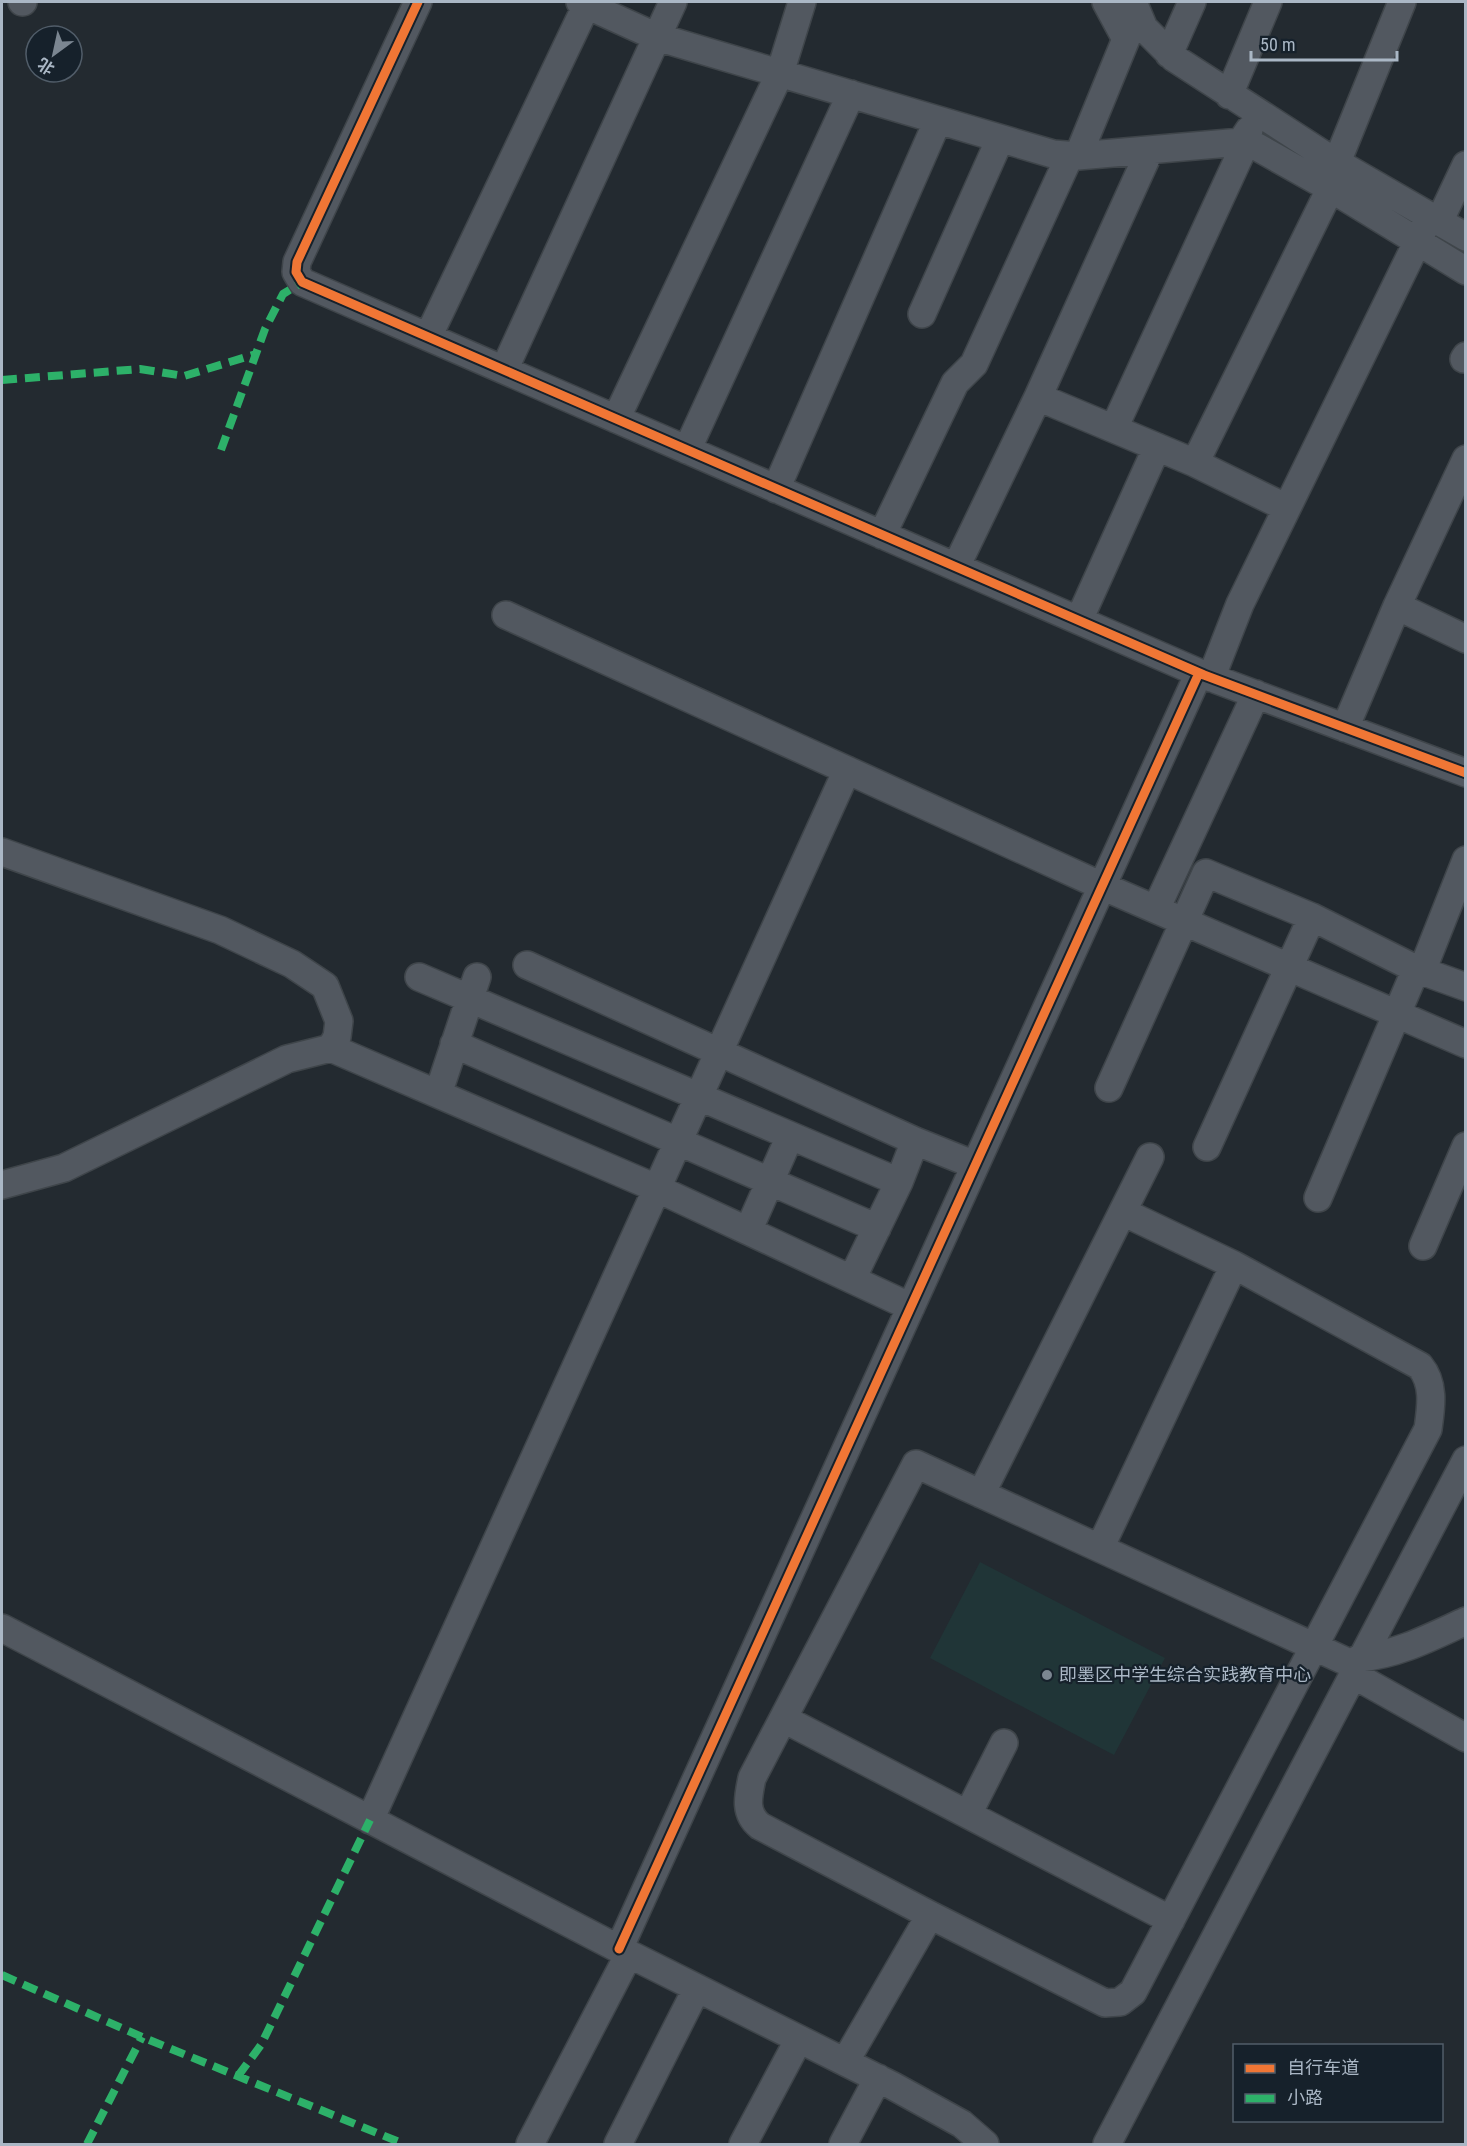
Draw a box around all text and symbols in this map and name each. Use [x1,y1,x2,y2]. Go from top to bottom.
north arrow [24,24,84,84]
scale bar [1251,24,1396,62]
text: 50 m [1260,34,1295,55]
text: 北 [34,54,58,78]
place label: 即墨区中学生综合实践教育中心 [1059,1664,1311,1685]
marker: 即墨区中学生综合实践教育中心 [1040,1668,1054,1682]
legend [1233,2044,1443,2122]
text: 自行车道 [1287,2057,1359,2078]
text: 小路 [1287,2087,1323,2108]

